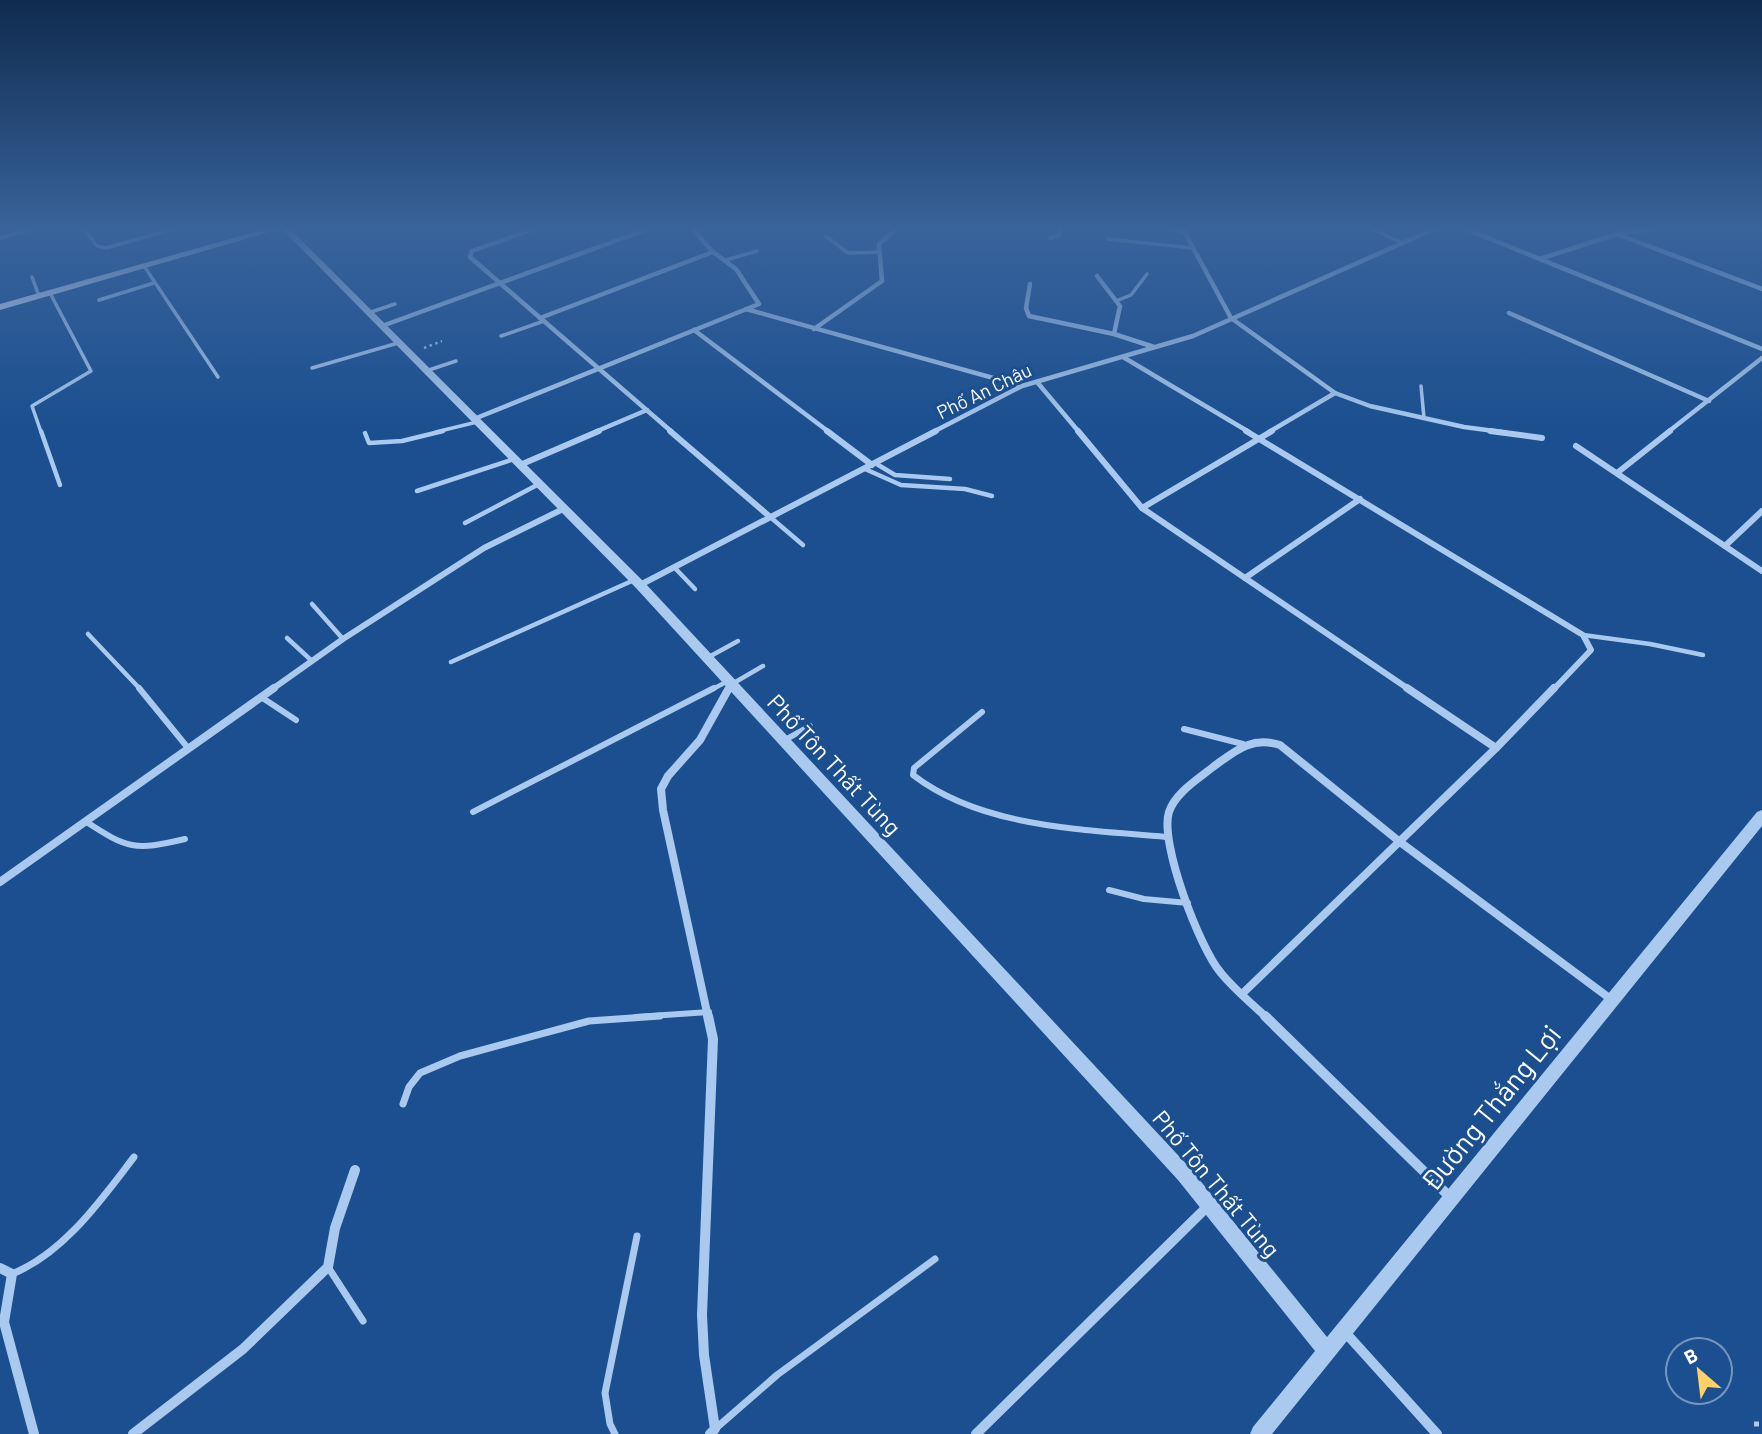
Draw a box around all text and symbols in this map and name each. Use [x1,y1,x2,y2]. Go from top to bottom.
street label: Phố An Châu [933,358,1035,423]
street label: Phố Tôn Thất Tùng [762,688,907,841]
street label: Đường Thắng Lợi [1413,1018,1567,1197]
street label: Phố Tôn Thất Tùng [1147,1104,1286,1262]
north arrow [1664,1336,1734,1406]
text: B [1680,1343,1701,1368]

